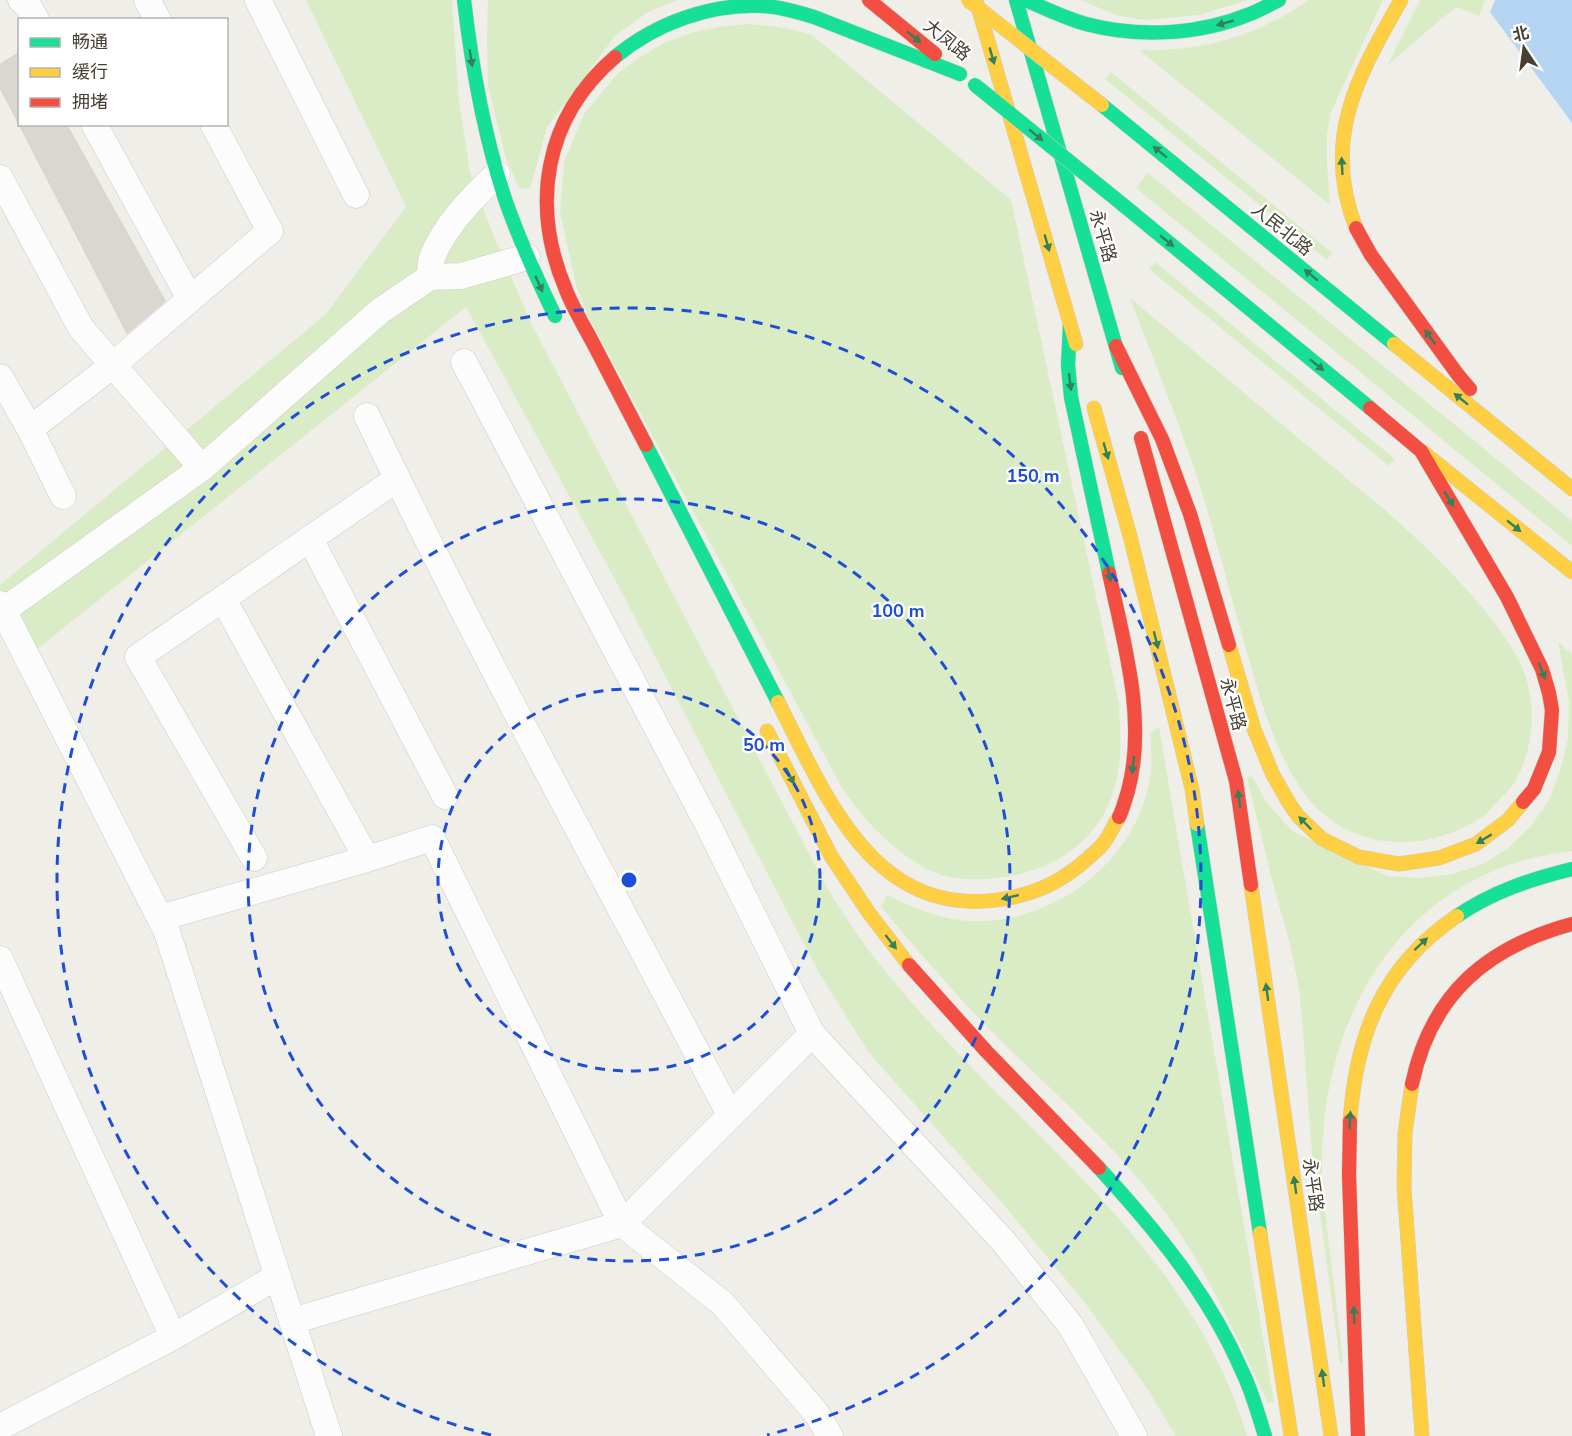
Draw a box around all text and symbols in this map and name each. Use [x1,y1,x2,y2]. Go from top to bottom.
street label: 大凤路 [918,14,976,66]
legend [18,18,228,126]
north arrow [1494,18,1554,78]
one-way arrow [1216,19,1234,28]
text: 北 [1511,22,1531,47]
text: 畅通 [72,30,108,54]
one-way arrow [907,30,922,43]
one-way arrow [988,47,997,65]
one-way arrow [467,49,476,68]
text: 缓行 [72,60,108,84]
text: 拥堵 [72,90,108,114]
one-way arrow [1029,128,1044,140]
one-way arrow [1153,146,1168,159]
one-way arrow [1338,157,1347,176]
street label: 人民北路 [1246,197,1318,261]
street label: 永平路 [1084,207,1122,265]
one-way arrow [1159,234,1174,247]
one-way arrow [1043,235,1052,253]
one-way arrow [1303,270,1318,282]
one-way arrow [535,276,544,293]
one-way arrow [1425,329,1437,344]
one-way arrow [1309,358,1324,371]
one-way arrow [1065,373,1074,392]
one-way arrow [1454,393,1469,406]
one-way arrow [1102,442,1111,460]
text: 150 m [1006,464,1060,488]
one-way arrow [1444,491,1455,507]
one-way arrow [1506,519,1522,532]
one-way arrow [1105,564,1114,583]
text: 100 m [871,599,925,623]
one-way arrow [1151,630,1161,649]
one-way arrow [1538,662,1547,680]
street label: 永平路 [1214,675,1252,733]
text: 50 m [743,733,785,757]
one-way arrow [1128,756,1138,775]
one-way arrow [785,768,795,785]
one-way arrow [1234,790,1243,809]
one-way arrow [1298,815,1312,830]
one-way arrow [1476,833,1492,844]
centre of rings [619,870,639,890]
one-way arrow [1001,893,1019,903]
one-way arrow [885,934,898,950]
one-way arrow [1414,937,1429,951]
one-way arrow [1262,983,1271,1002]
one-way arrow [1345,1110,1354,1129]
street label: 永平路 [1297,1157,1329,1213]
one-way arrow [1290,1176,1299,1195]
one-way arrow [1349,1305,1358,1324]
one-way arrow [1319,1369,1328,1388]

